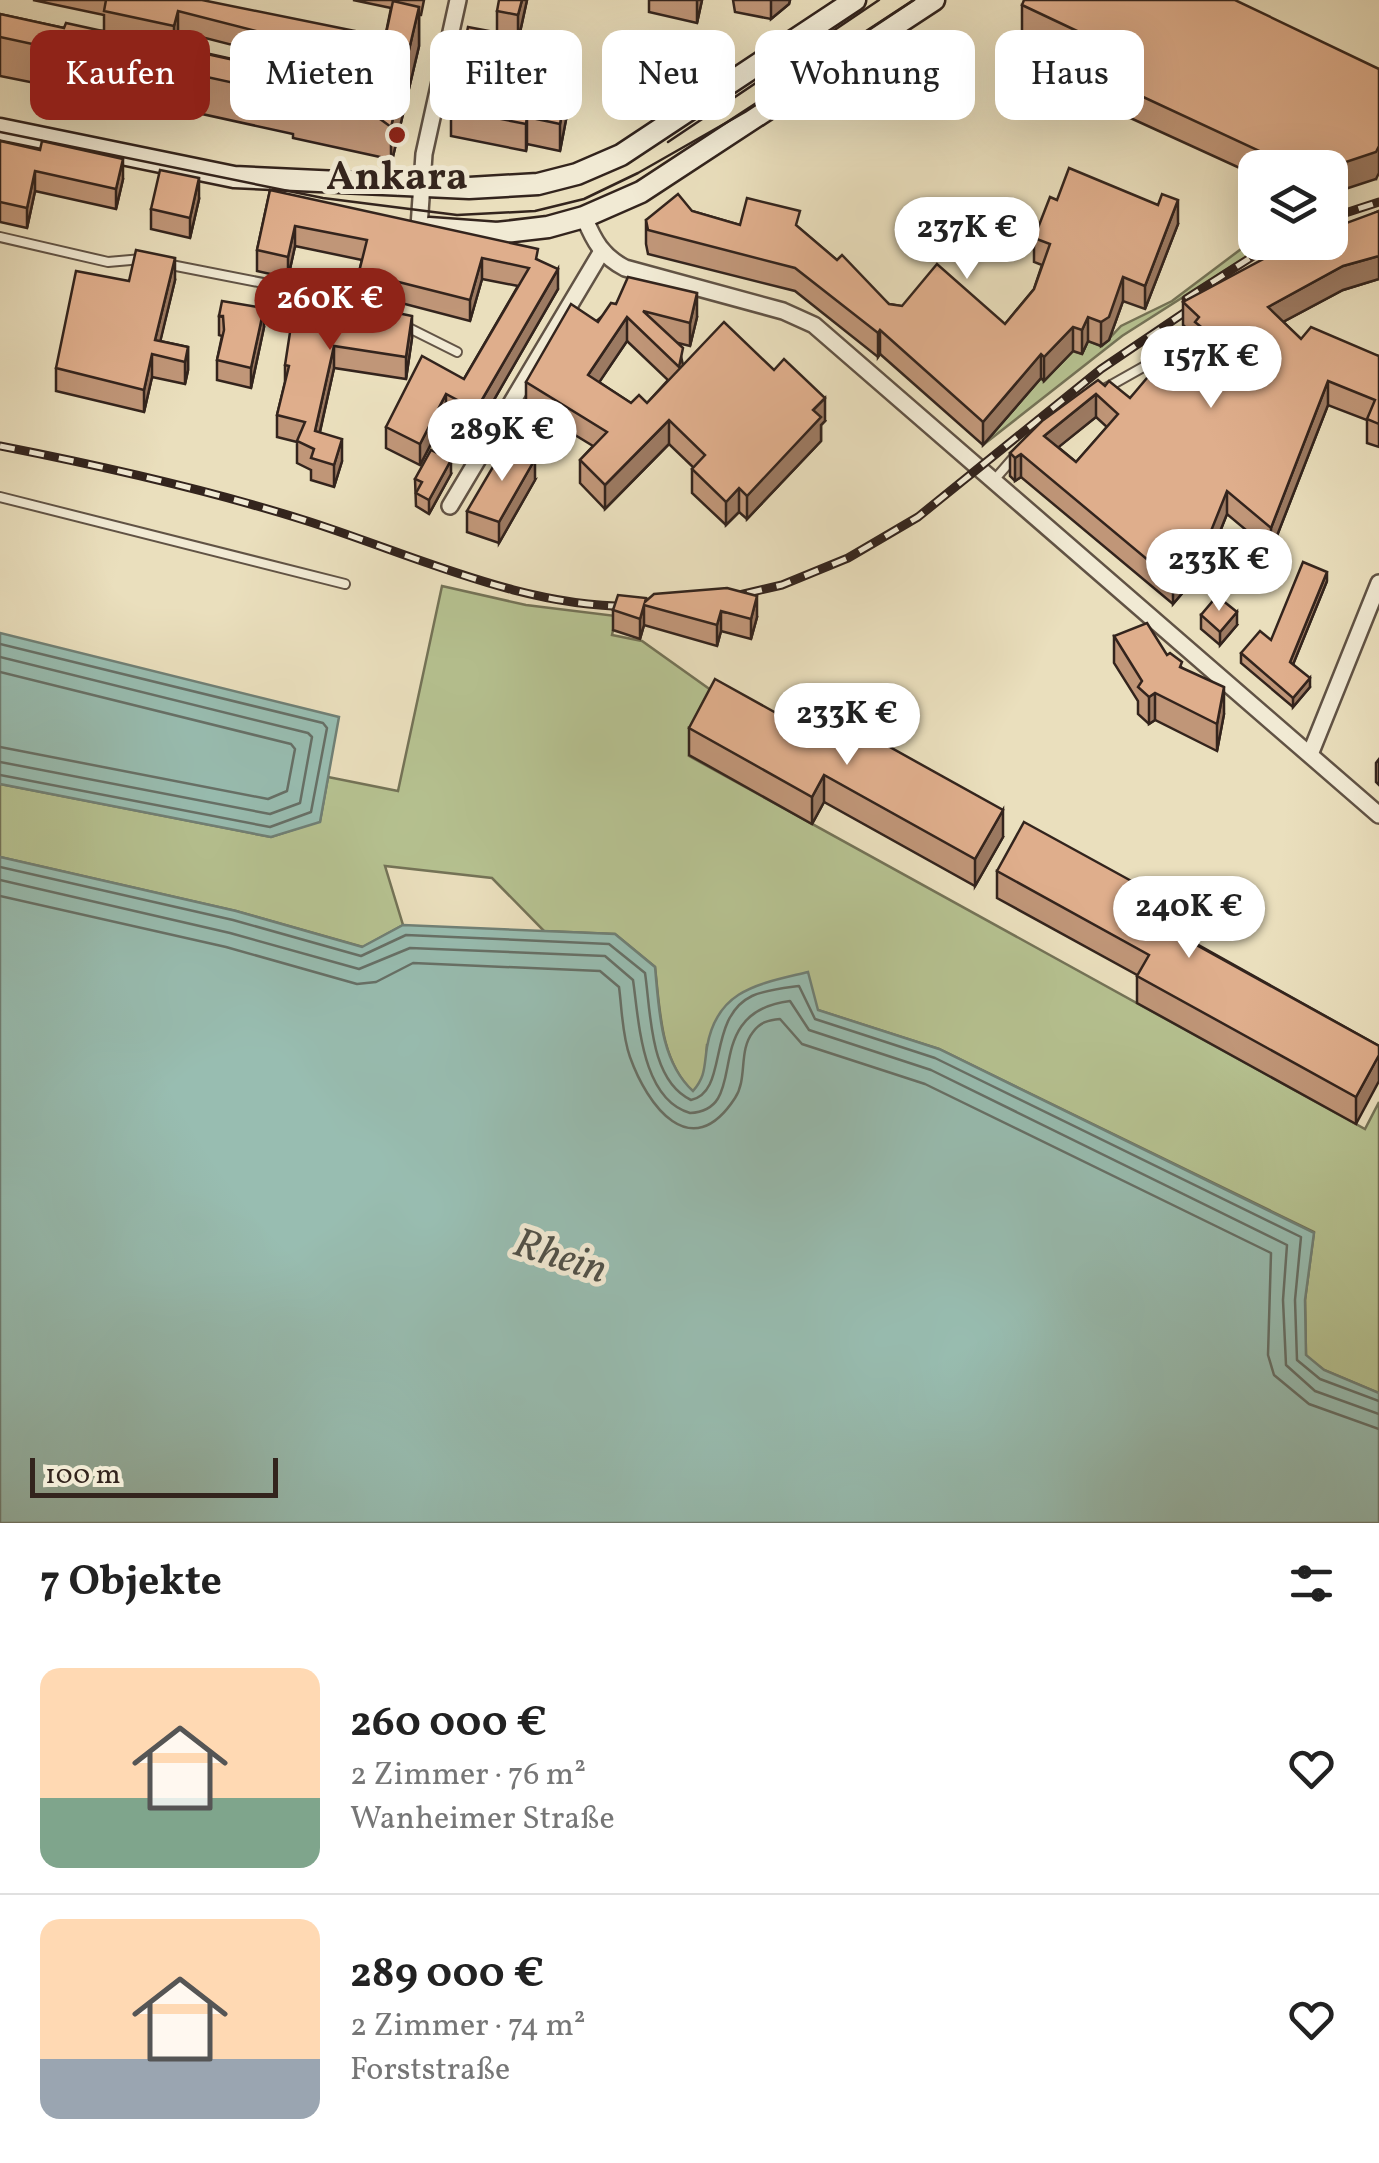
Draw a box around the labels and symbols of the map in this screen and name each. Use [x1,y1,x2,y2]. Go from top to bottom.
marker: Ankara [386,124,408,146]
place label: Ankara [326,151,468,207]
pin: 237K € [886,197,1048,282]
pin: 260K € [249,268,411,353]
pin: 157K € [1130,326,1292,411]
pin: 289K € [421,399,583,484]
pin: 233K € [1138,529,1300,614]
pin: 233K € [766,683,928,768]
pin: 240K € [1108,876,1270,961]
water label: Rhein [505,1216,614,1301]
scale bar [30,1453,278,1498]

